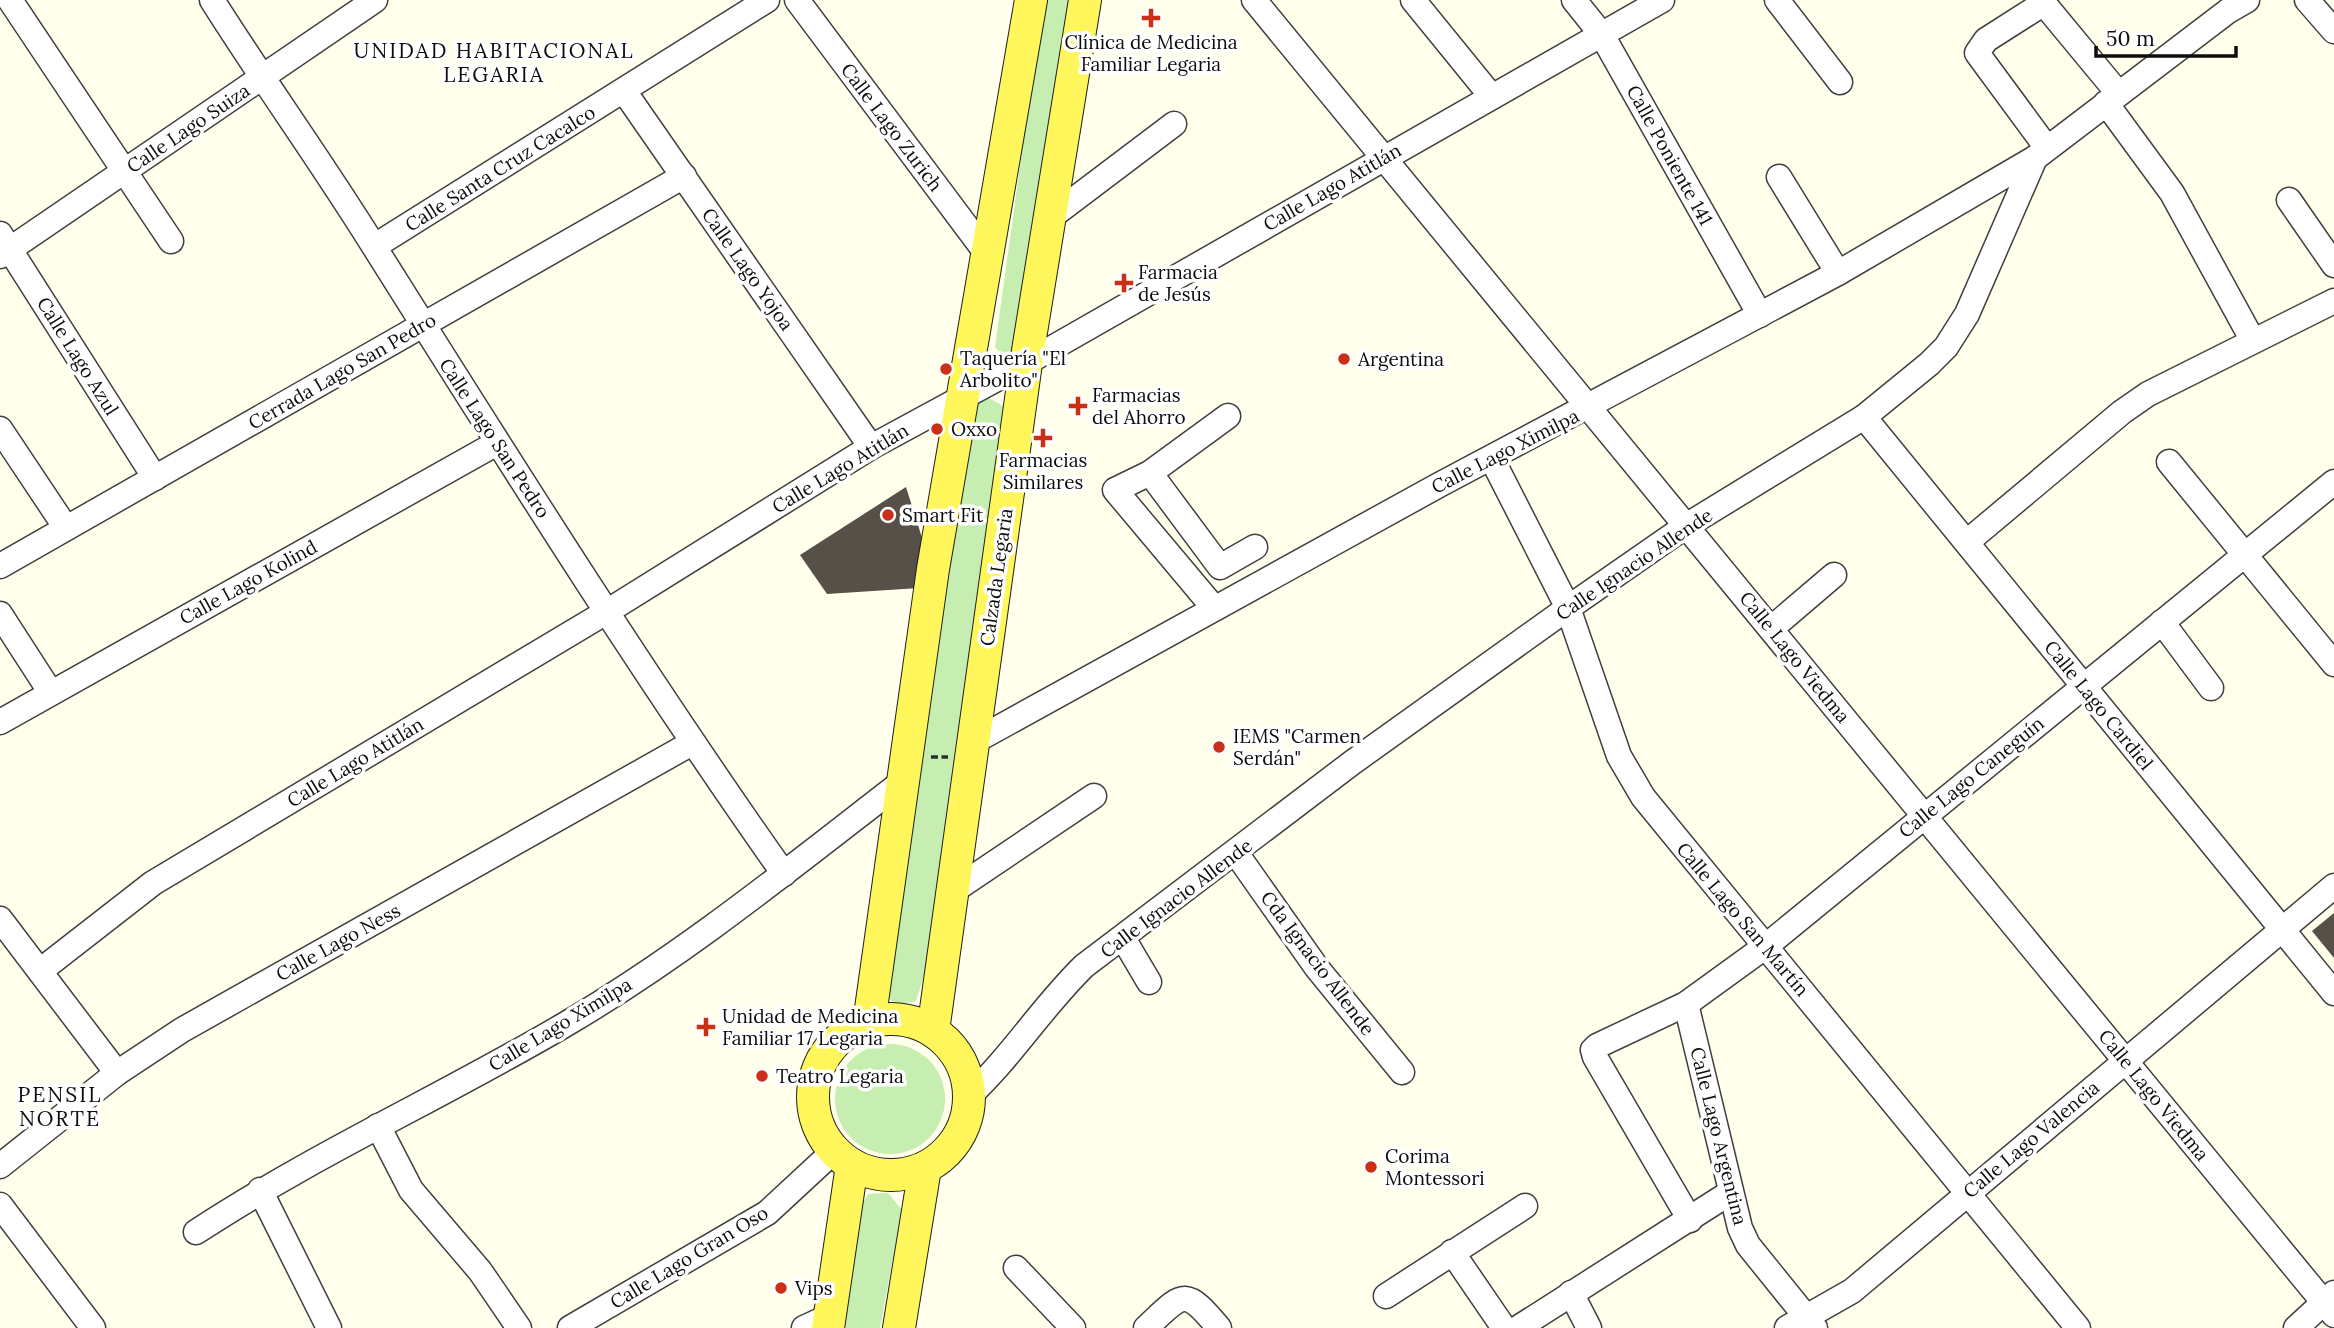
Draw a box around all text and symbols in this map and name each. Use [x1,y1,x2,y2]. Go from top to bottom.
marker: Clínica de Medicina Familiar Legaria [1141,8,1161,28]
scale bar [2096,14,2236,58]
text: 50 m [2106,25,2155,52]
place label: Clínica de Medicina Familiar Legaria [1064,30,1238,76]
district label: UNIDAD HABITACIONAL LEGARIA [353,37,635,88]
street label: Calle Lago Zurich [836,58,948,196]
street label: Calle Lago Suiza [122,78,254,178]
street label: Calle Poniente 141 [1622,81,1718,229]
street label: Calle Santa Cruz Cacalco [401,100,599,236]
street label: Calle Lago Atitlán [1259,138,1405,236]
street label: Calle Lago Yojoa [697,203,799,335]
place label: Farmacia de Jesús [1138,260,1218,306]
marker: Farmacia de Jesús [1116,275,1132,291]
street label: Calle Lago Azul [32,292,124,420]
street label: Cerrada Lago San Pedro [244,307,440,435]
place label: Taquería "El Arbolito" [959,346,1066,392]
place label: Argentina [1357,347,1444,371]
marker: Argentina [1336,351,1352,367]
street label: Calle Lago San Pedro [434,354,556,522]
marker: Taquería "El Arbolito" [938,361,954,377]
place label: Farmacias del Ahorro [1092,383,1186,429]
marker: Farmacias del Ahorro [1070,398,1086,414]
street label: Calle Lago Ximilpa [1427,403,1583,499]
place label: Oxxo [951,417,997,441]
street label: Calle Lago Atitlán [767,418,913,518]
marker: Oxxo [929,421,945,437]
marker: Farmacias Similares [1035,430,1051,446]
place label: Farmacias Similares [999,448,1087,494]
place label: Smart Fit [902,503,984,527]
street label: Calle Ignacio Allende [1551,503,1717,625]
street label: Calzada Legaria [974,506,1018,647]
marker: Smart Fit [880,507,896,523]
street label: Calle Lago Kolind [175,534,321,630]
street label: Calle Lago Viedma [1735,586,1856,728]
street label: Calle Lago Cardiel [2039,635,2159,775]
street label: Calle Lago Caneguín [1893,711,2049,843]
street label: Calle Lago Atitlán [282,712,428,812]
place label: IEMS "Carmen Serdán" [1233,724,1361,770]
marker: IEMS "Carmen Serdán" [1211,739,1227,755]
street label: Calle Ignacio Allende [1095,833,1257,963]
street label: Calle Lago San Martín [1672,837,1814,1001]
street label: Cda Ignacio Allende [1256,886,1380,1040]
street label: Calle Lago Ness [272,898,405,986]
street label: Calle Lago Ximilpa [484,972,636,1076]
place label: Unidad de Medicina Familiar 17 Legaria [722,1004,899,1050]
marker: Unidad de Medicina Familiar 17 Legaria [696,1017,716,1037]
street label: Calle Lago Viedma [2094,1024,2215,1166]
street label: Calle Lago Argentina [1685,1045,1753,1228]
place label: Teatro Legaria [776,1064,904,1088]
marker: Teatro Legaria [754,1068,770,1084]
street label: Calle Lago Valencia [1958,1075,2104,1203]
district label: PENSIL NORTE [18,1081,102,1132]
place label: Corima Montessori [1385,1144,1485,1190]
marker: Corima Montessori [1363,1159,1379,1175]
street label: Calle Lago Gran Oso [606,1200,772,1314]
place label: Vips [794,1276,833,1300]
marker: Vips [773,1280,789,1296]

